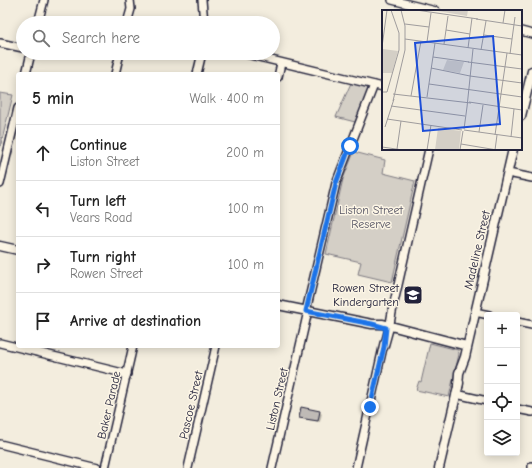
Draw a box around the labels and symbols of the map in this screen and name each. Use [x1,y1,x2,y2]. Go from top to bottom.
inset map [382,10,522,150]
route start [341,137,359,155]
park label: Liston Street Reserve [339,203,403,231]
street label: Madeline Street [461,209,493,291]
place label: Rowen Street Kindergarten [332,281,400,309]
school or university icon: Rowen Street Kindergarten [402,284,424,306]
street label: Liston Street [263,366,291,432]
street label: Pascoe Street [176,369,206,440]
street label: Baker Parade [94,370,124,440]
route end [361,398,379,416]

